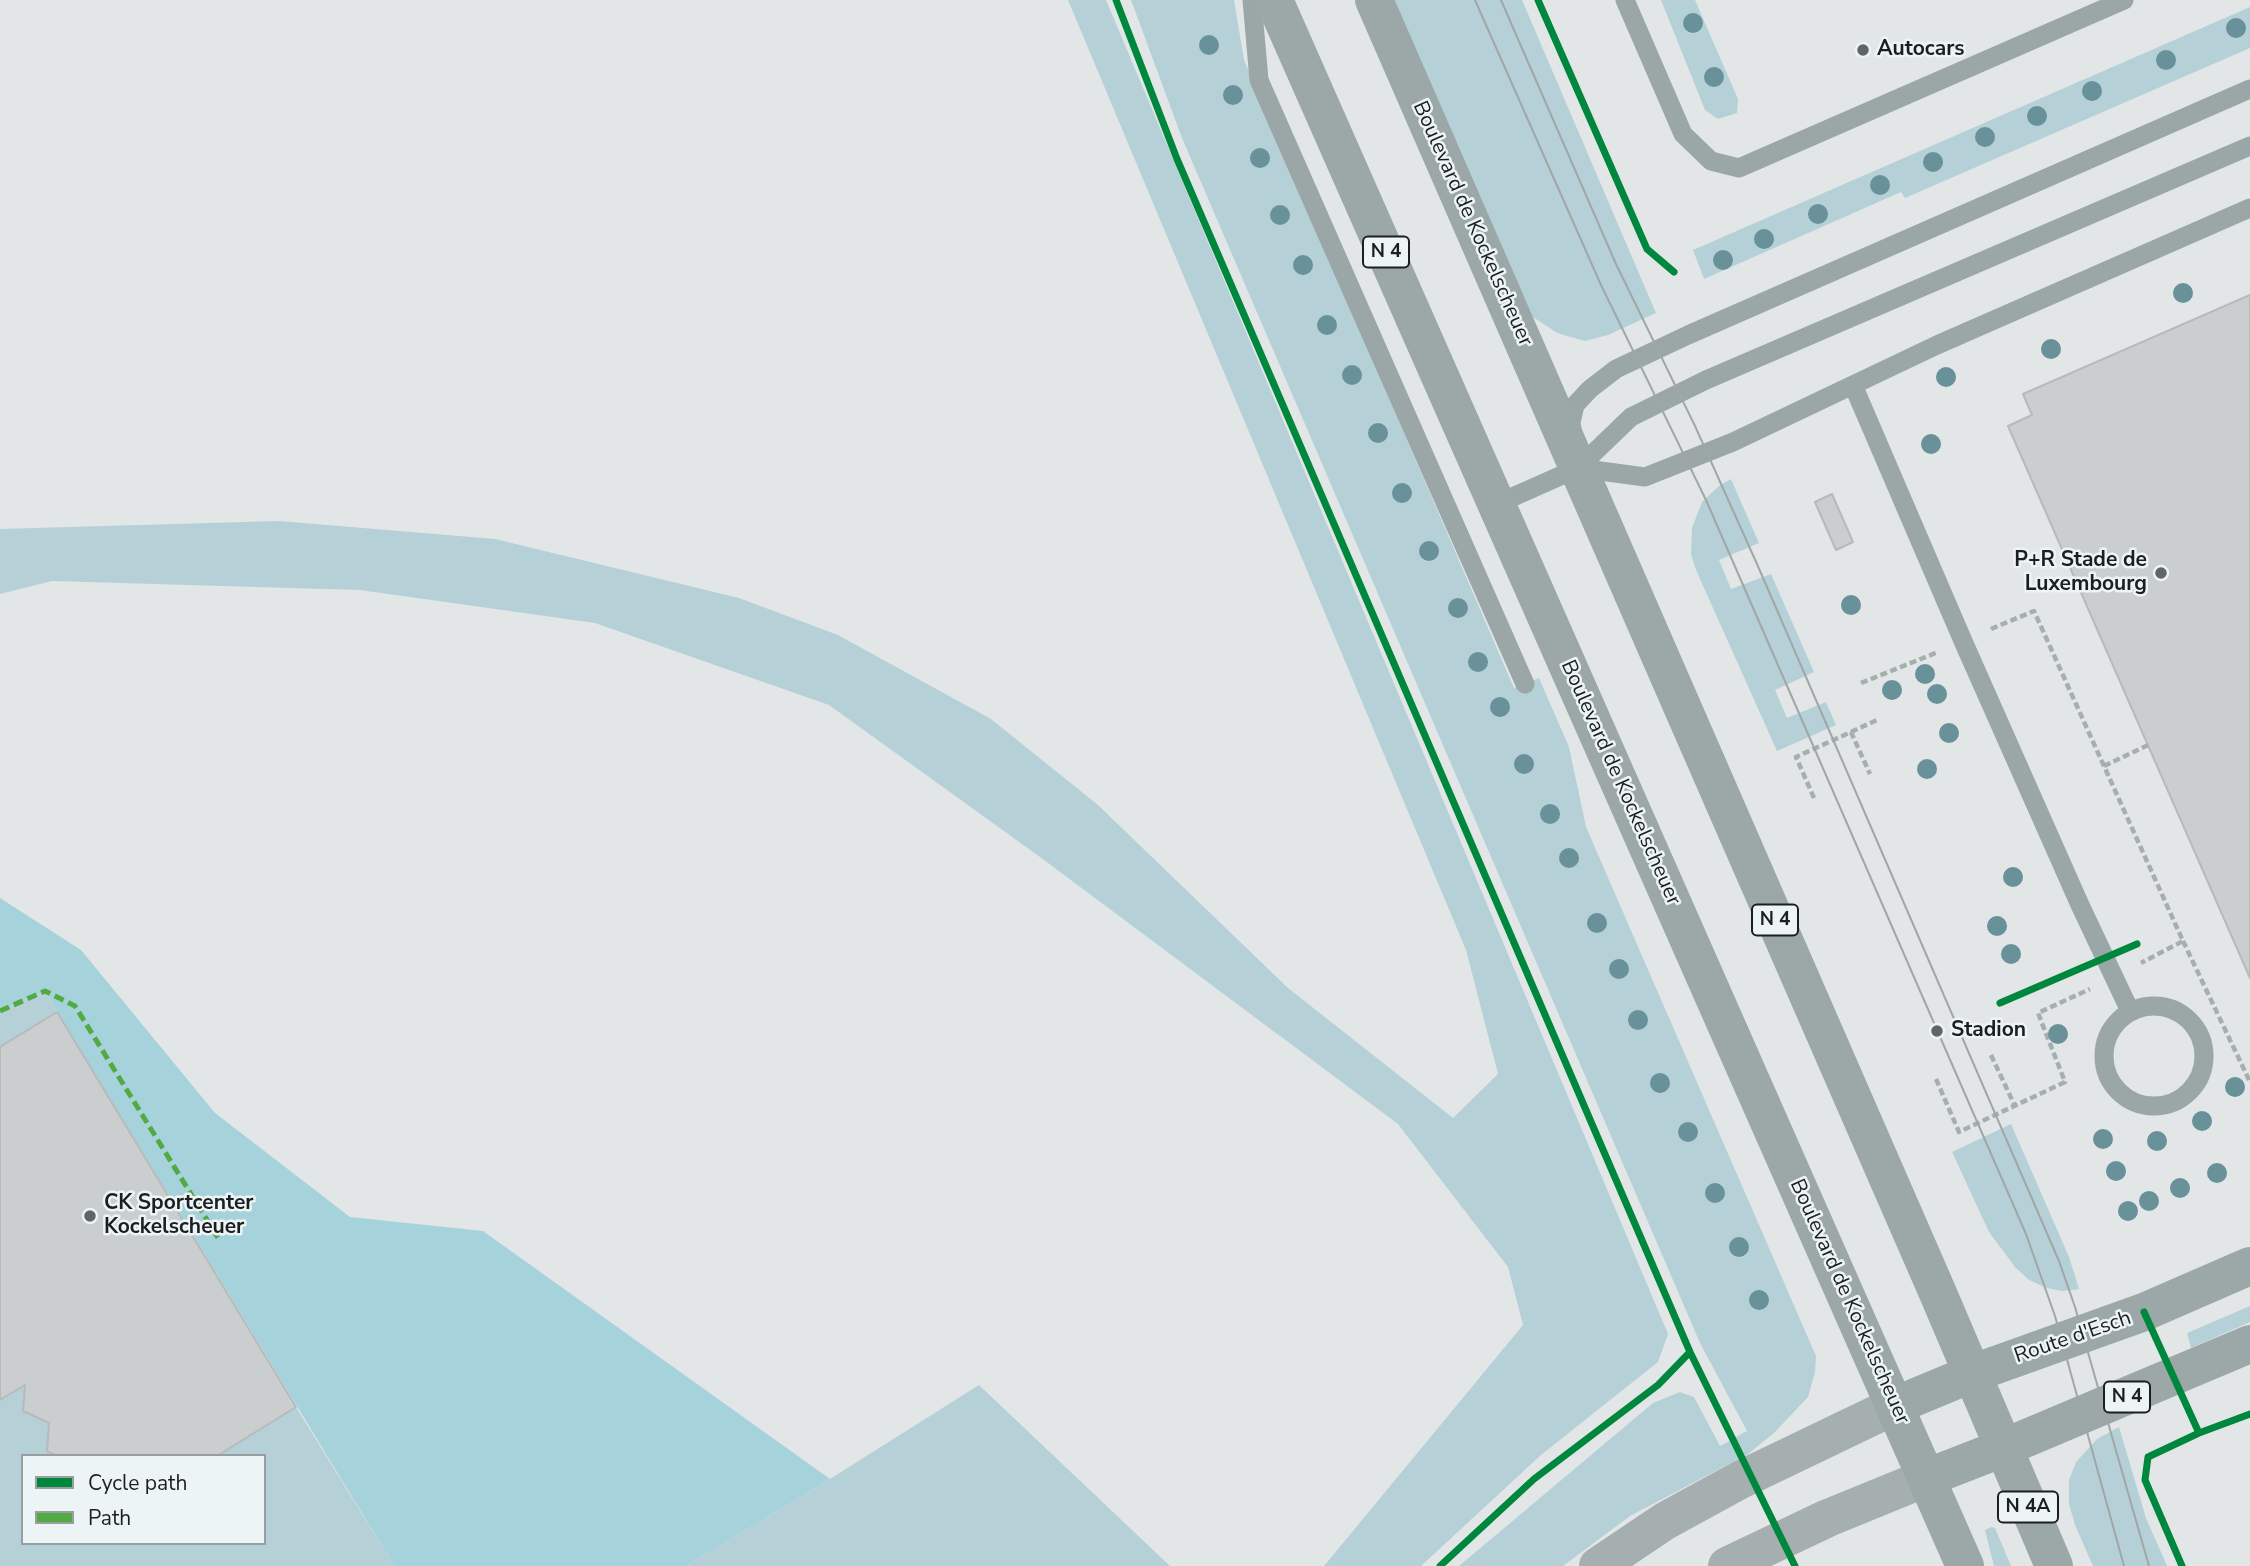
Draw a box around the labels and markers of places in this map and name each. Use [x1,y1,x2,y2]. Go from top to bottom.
place label: Autocars [1877,37,1965,63]
marker: Autocars [1855,42,1871,58]
place label: P+R Stade de Luxembourg [2014,548,2147,598]
marker: P+R Stade de Luxembourg [2153,565,2169,581]
place label: Stadion [1951,1018,2026,1044]
marker: Stadion [1929,1023,1945,1039]
place label: CK Sportcenter Kockelscheuer [104,1191,254,1241]
marker: CK Sportcenter Kockelscheuer [82,1208,98,1224]

